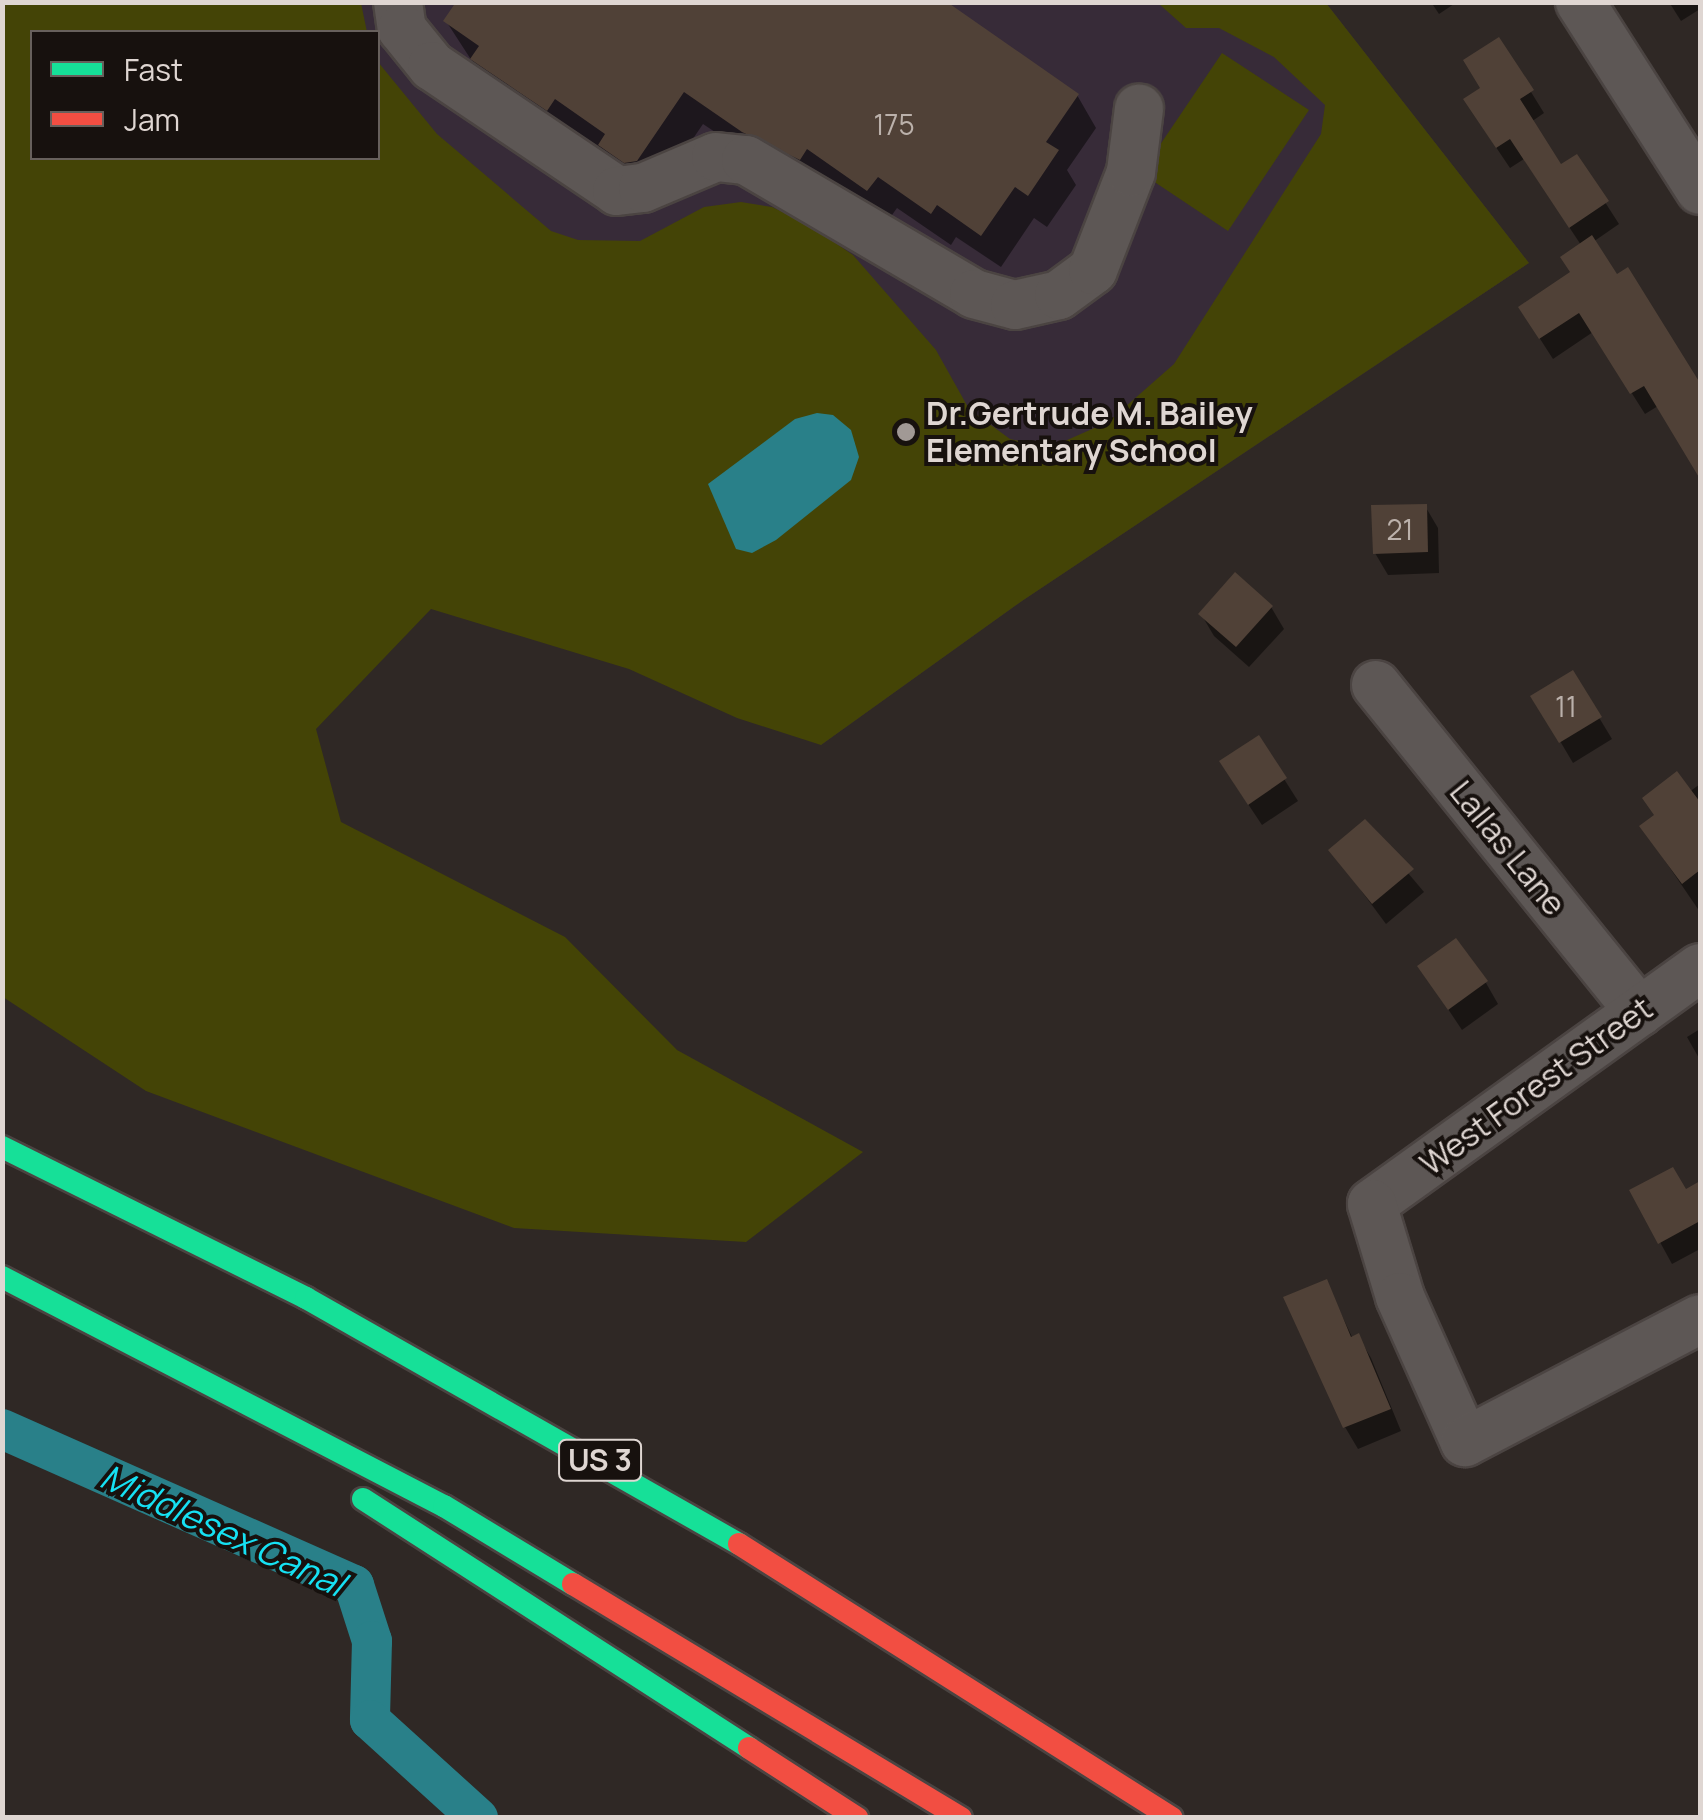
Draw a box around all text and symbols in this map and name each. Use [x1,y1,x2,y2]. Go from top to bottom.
legend [30,30,380,160]
text: Fast [124,49,183,90]
text: Jam [124,99,180,140]
house number: 175 [873,107,915,141]
place label: Dr.Gertrude M. Bailey Elementary School [926,395,1253,470]
marker: Dr.Gertrude M. Bailey Elementary School [895,421,917,443]
house number: 21 [1387,512,1413,546]
house number: 11 [1555,689,1577,723]
street label: Lallas Lane [1442,773,1574,923]
street label: West Forest Street [1413,989,1659,1183]
road number: US 3 [558,1435,642,1485]
water label: Middlesex Canal [94,1455,352,1605]

